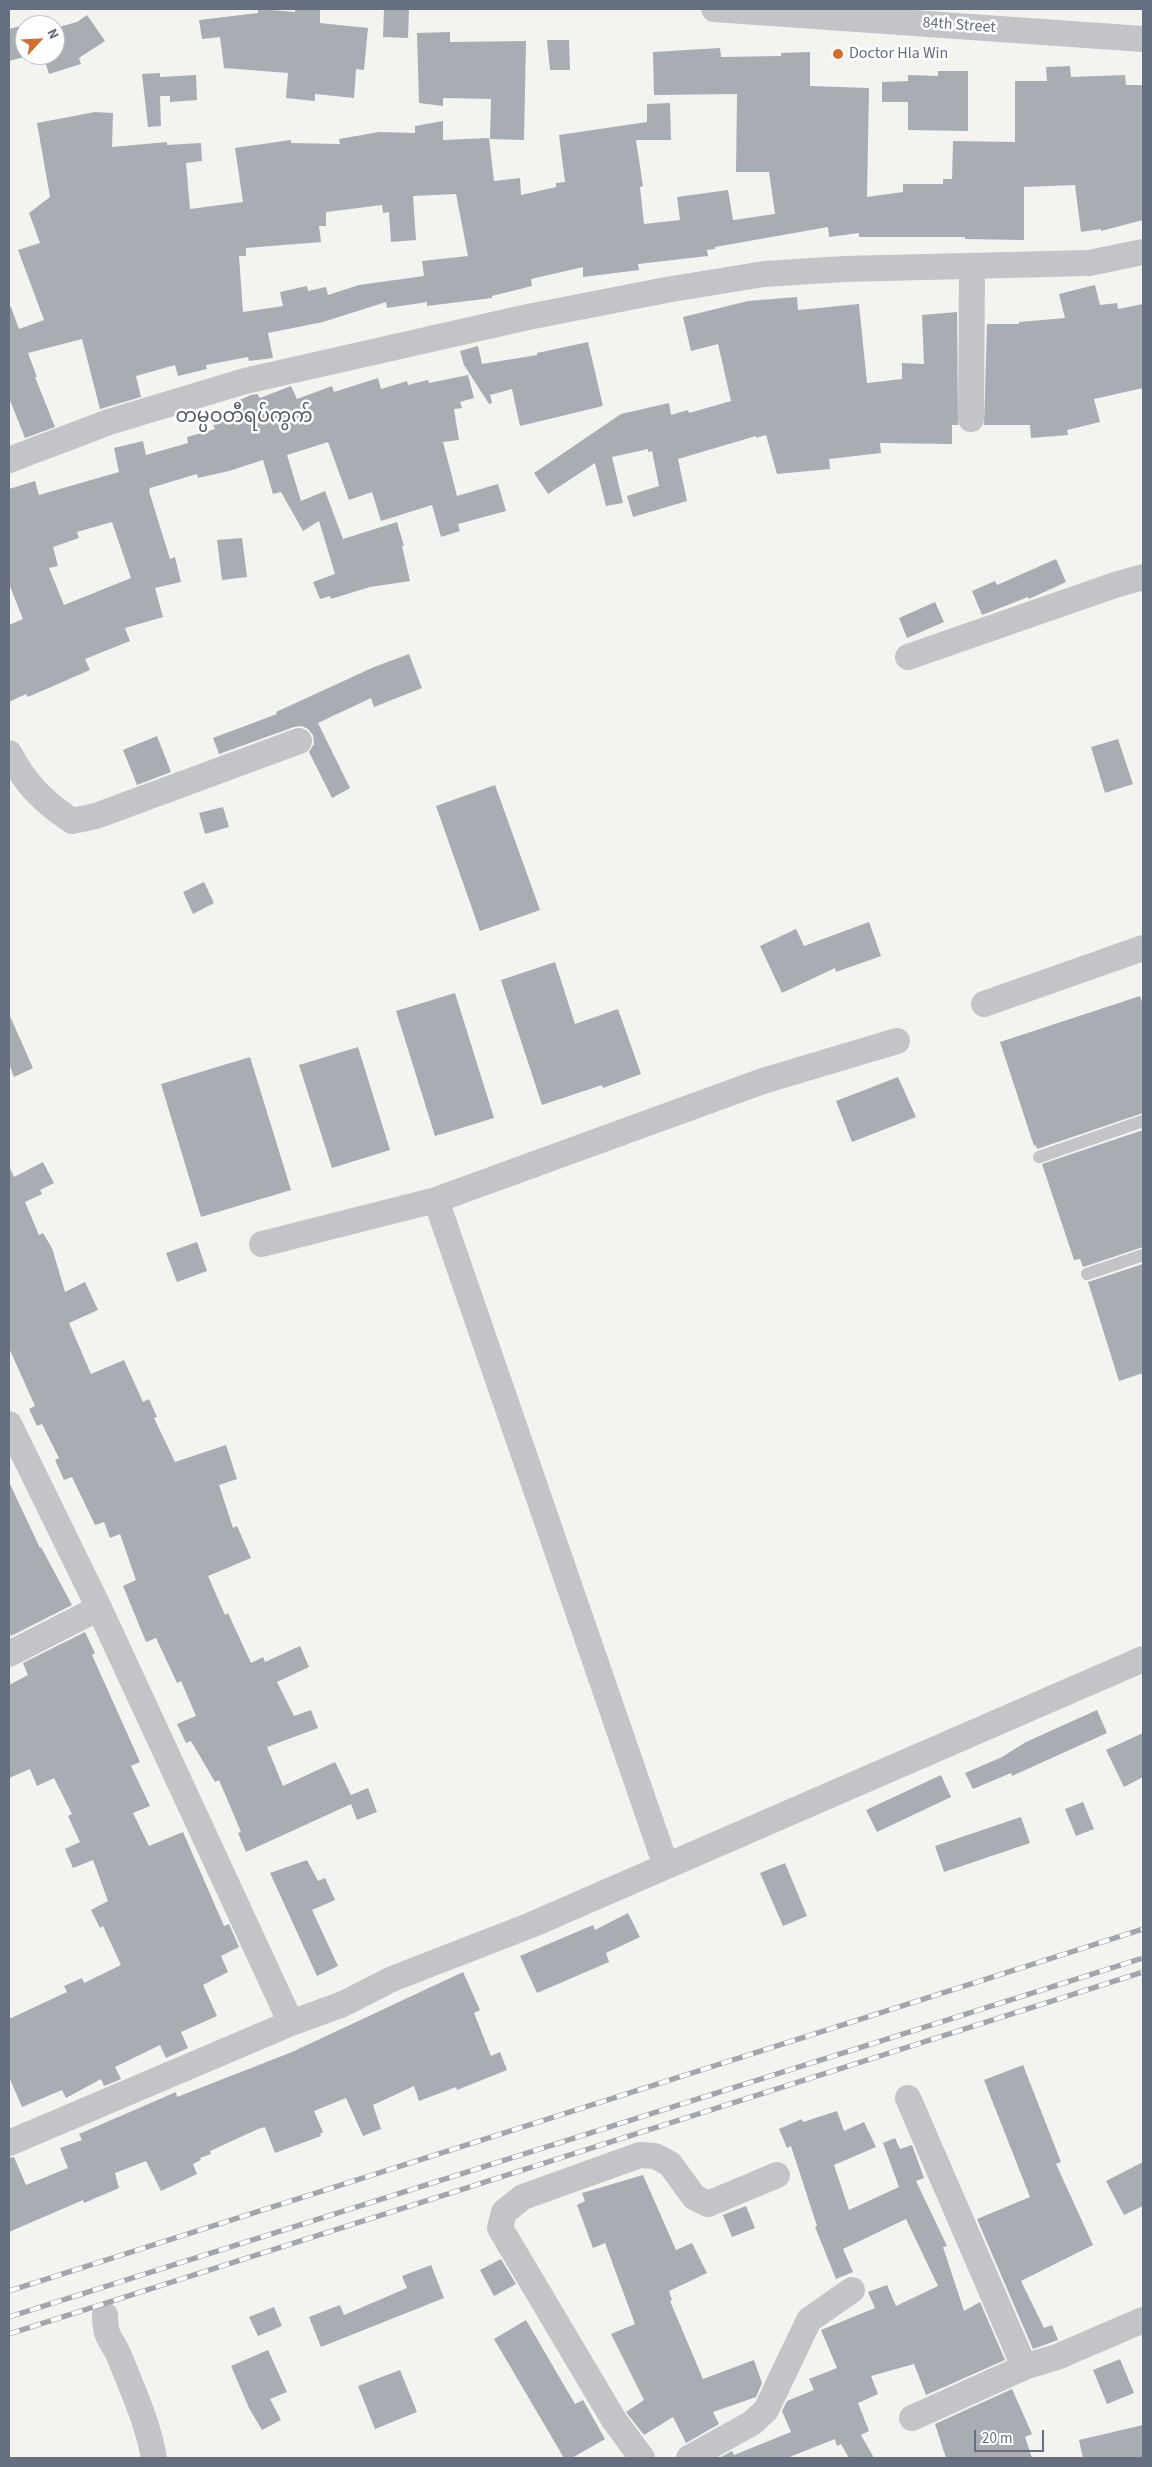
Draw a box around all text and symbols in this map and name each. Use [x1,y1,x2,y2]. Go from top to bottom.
street label: 84th Street [922,14,996,38]
north arrow [15,15,65,65]
text: N [42,26,64,43]
place label: Doctor Hla Win [849,44,948,64]
marker: Doctor Hla Win [831,47,845,61]
district label: တမ္ပဝတီရပ်ကွက် [175,407,313,429]
scale bar [977,2420,1047,2452]
text: 20 m [982,2428,1012,2449]

